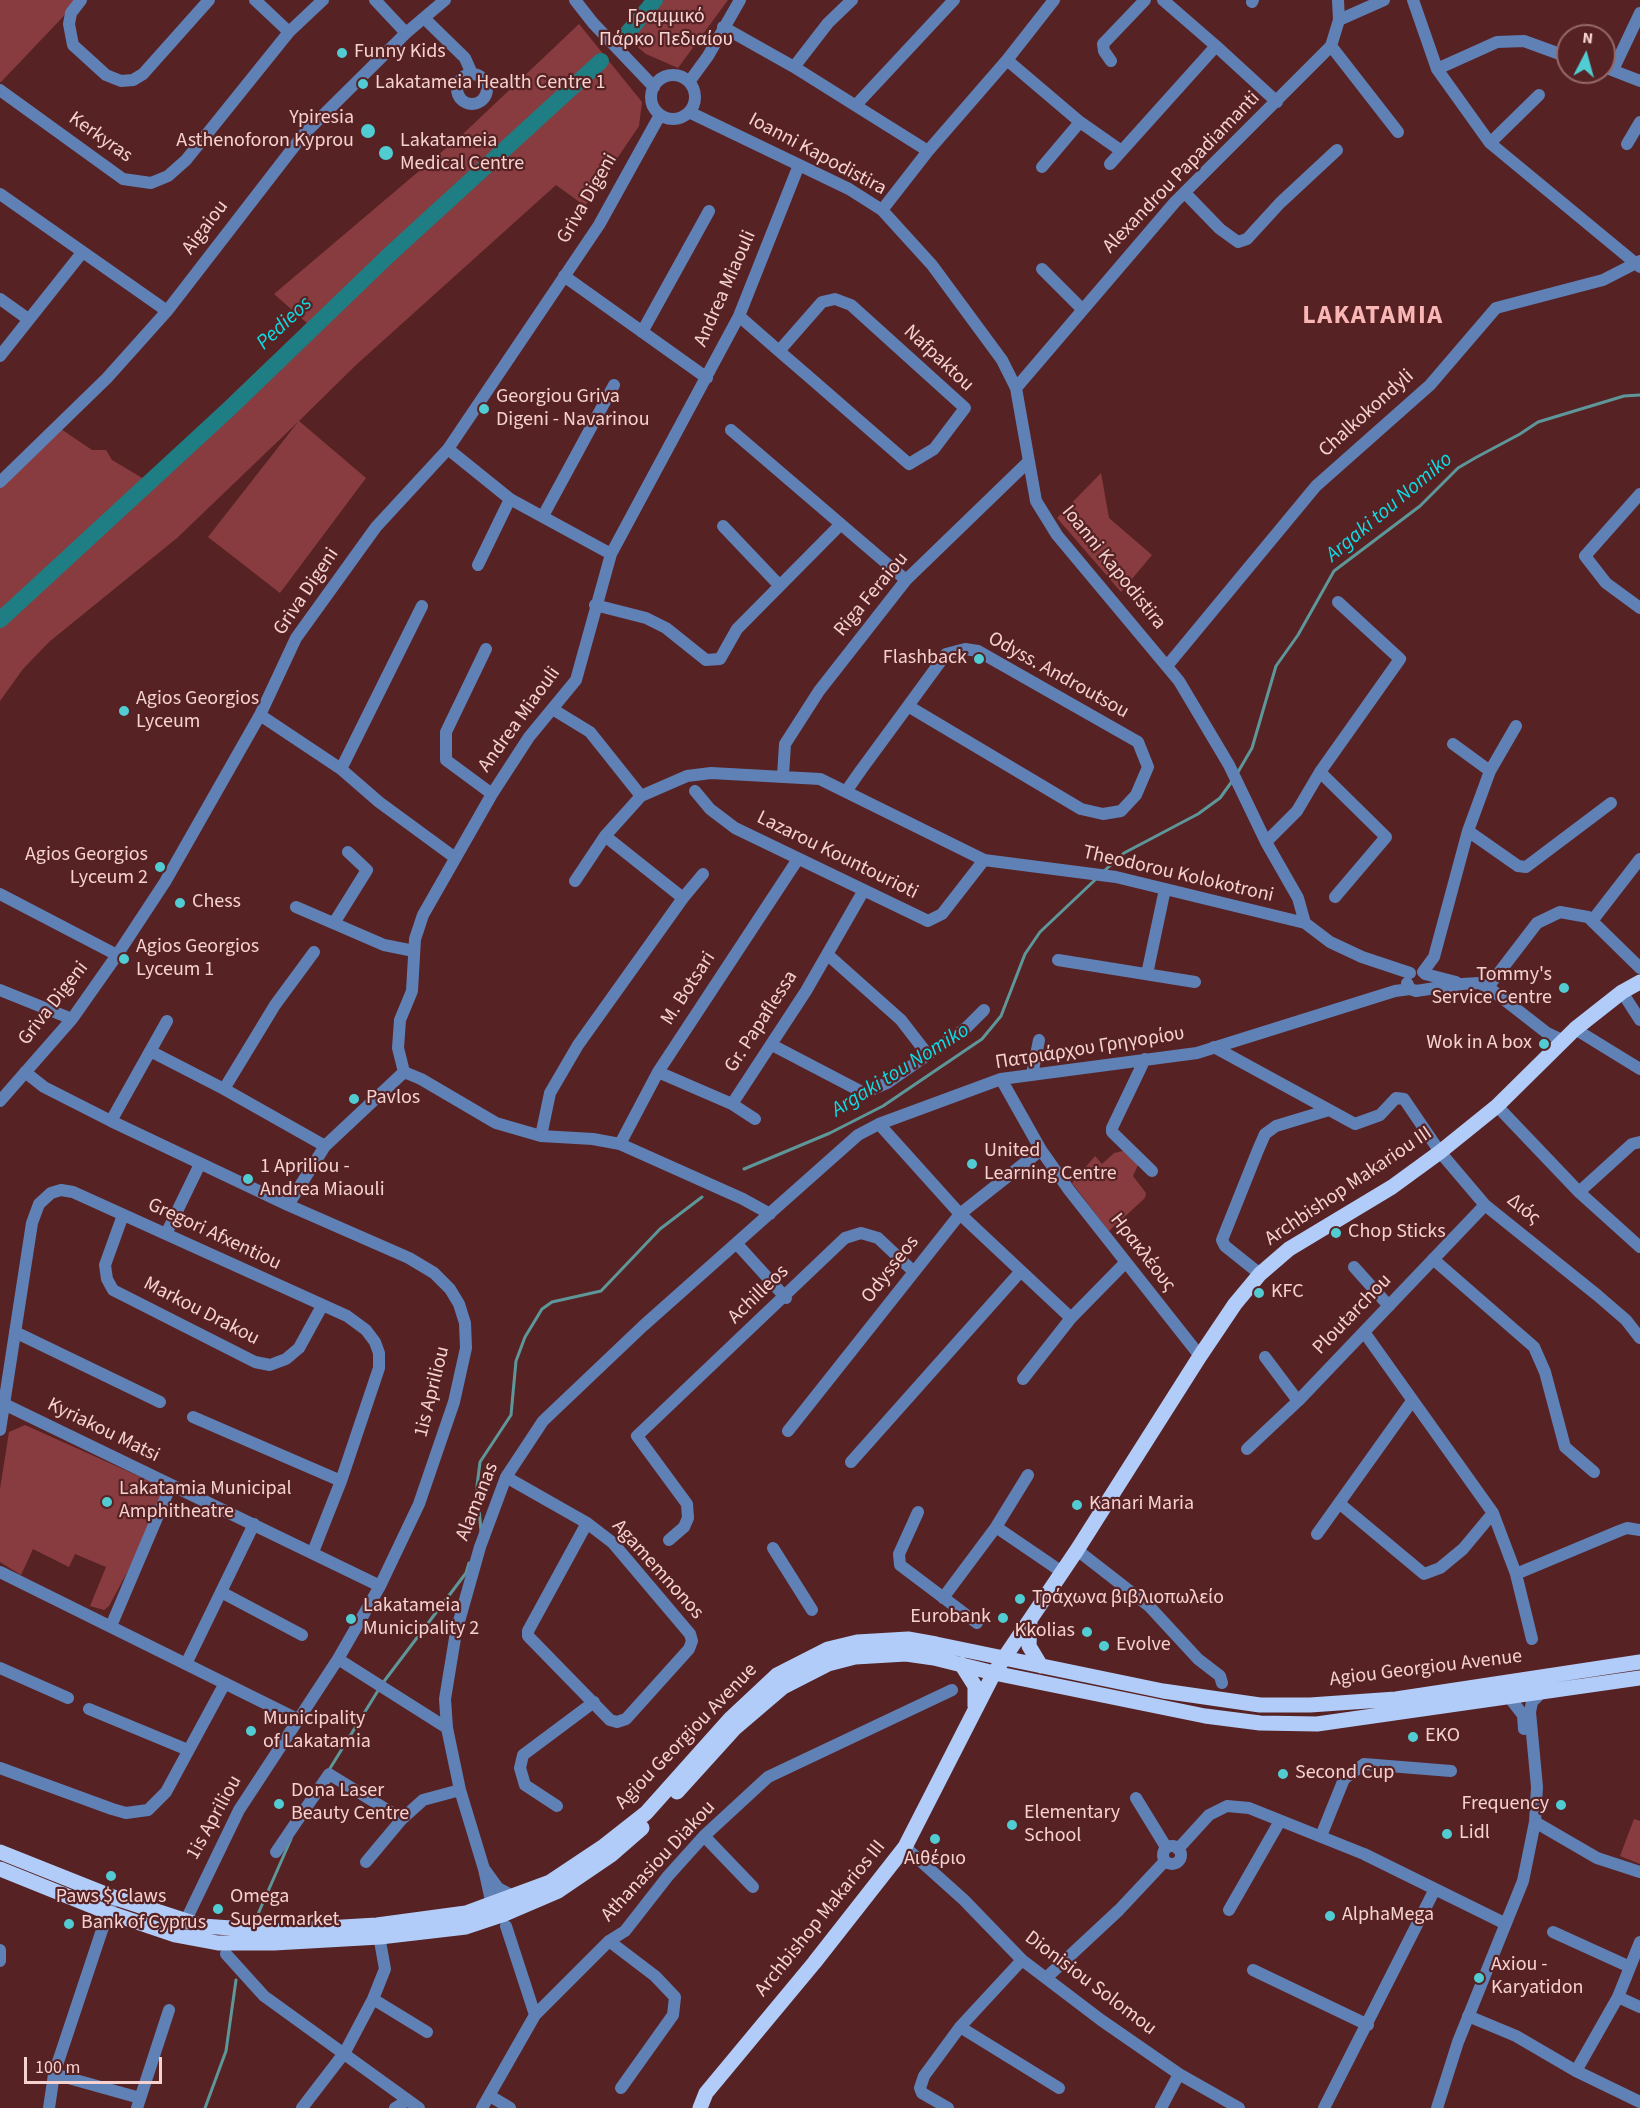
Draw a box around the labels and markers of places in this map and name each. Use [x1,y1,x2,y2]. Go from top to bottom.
place label: Funny Kids [354,41,446,65]
marker: Funny Kids [335,46,349,60]
place label: Lakatameia Health Centre 1 [375,72,605,96]
marker: Lakatameia Health Centre 1 [356,77,370,91]
place label: Ypiresia Asthenoforon Kyprou [176,107,354,154]
marker: Ypiresia Asthenoforon Kyprou [359,122,377,140]
place label: Lakatameia Medical Centre [400,130,524,177]
marker: Lakatameia Medical Centre [377,144,395,162]
place label: Georgiou Griva Digeni - Navarinou [496,386,650,433]
marker: Georgiou Griva Digeni - Navarinou [477,402,491,416]
place label: Flashback [883,647,967,671]
marker: Flashback [972,652,986,666]
place label: Agios Georgios Lyceum [136,688,259,735]
marker: Agios Georgios Lyceum [117,704,131,718]
place label: Agios Georgios Lyceum 2 [25,844,148,891]
marker: Agios Georgios Lyceum 2 [153,860,167,874]
place label: Chess [192,891,241,915]
marker: Chess [173,896,187,910]
place label: Agios Georgios Lyceum 1 [136,936,259,983]
marker: Agios Georgios Lyceum 1 [117,952,131,966]
place label: Tommy's Service Centre [1431,964,1552,1011]
marker: Tommy's Service Centre [1557,981,1571,995]
place label: Wok in A box [1426,1032,1532,1056]
marker: Wok in A box [1537,1037,1551,1051]
place label: Pavlos [366,1087,420,1111]
marker: Pavlos [347,1092,361,1106]
place label: United Learning Centre [984,1140,1117,1187]
place label: 1 Apriliou - Andrea Miaouli [260,1156,385,1203]
marker: United Learning Centre [965,1157,979,1171]
marker: 1 Apriliou - Andrea Miaouli [241,1172,255,1186]
place label: Chop Sticks [1348,1221,1446,1245]
marker: Chop Sticks [1329,1226,1343,1240]
place label: KFC [1271,1281,1304,1305]
marker: KFC [1252,1286,1266,1300]
place label: Lakatamia Municipal Amphitheatre [119,1478,292,1525]
place label: Kanari Maria [1089,1493,1194,1517]
marker: Lakatamia Municipal Amphitheatre [100,1495,114,1509]
marker: Kanari Maria [1070,1498,1084,1512]
place label: Τράχωνα βιβλιοπωλείο [1032,1587,1224,1611]
marker: Τράχωνα βιβλιοπωλείο [1013,1592,1027,1606]
place label: Lakatameia Municipality 2 [363,1595,479,1642]
place label: Eurobank [910,1606,991,1630]
marker: Eurobank [996,1611,1010,1625]
marker: Lakatameia Municipality 2 [344,1612,358,1626]
place label: Kkolias [1015,1620,1075,1644]
marker: Kkolias [1080,1625,1094,1639]
place label: Evolve [1116,1634,1171,1658]
marker: Evolve [1097,1639,1111,1653]
place label: Municipality of Lakatamia [263,1708,371,1755]
marker: Municipality of Lakatamia [244,1724,258,1738]
place label: EKO [1425,1725,1460,1749]
marker: EKO [1406,1730,1420,1744]
place label: Second Cup [1295,1762,1394,1786]
marker: Second Cup [1276,1767,1290,1781]
place label: Dona Laser Beauty Centre [291,1780,409,1827]
place label: Frequency [1461,1793,1549,1817]
marker: Dona Laser Beauty Centre [272,1797,286,1811]
marker: Frequency [1554,1798,1568,1812]
place label: Elementary School [1024,1802,1120,1849]
marker: Elementary School [1005,1818,1019,1832]
place label: Lidl [1459,1822,1490,1846]
marker: Lidl [1440,1827,1454,1841]
marker: Αιθέριο [928,1832,942,1846]
place label: Αιθέριο [904,1848,966,1872]
marker: Paws $ Claws [104,1869,118,1883]
place label: Paws $ Claws [56,1886,166,1910]
place label: Omega Supermarket [230,1886,339,1933]
marker: Omega Supermarket [211,1902,225,1916]
place label: AlphaMega [1342,1904,1434,1928]
marker: AlphaMega [1323,1909,1337,1923]
place label: Bank of Cyprus [81,1912,206,1936]
marker: Bank of Cyprus [62,1917,76,1931]
place label: Axiou - Karyatidon [1491,1954,1583,2001]
marker: Axiou - Karyatidon [1472,1971,1486,1985]

